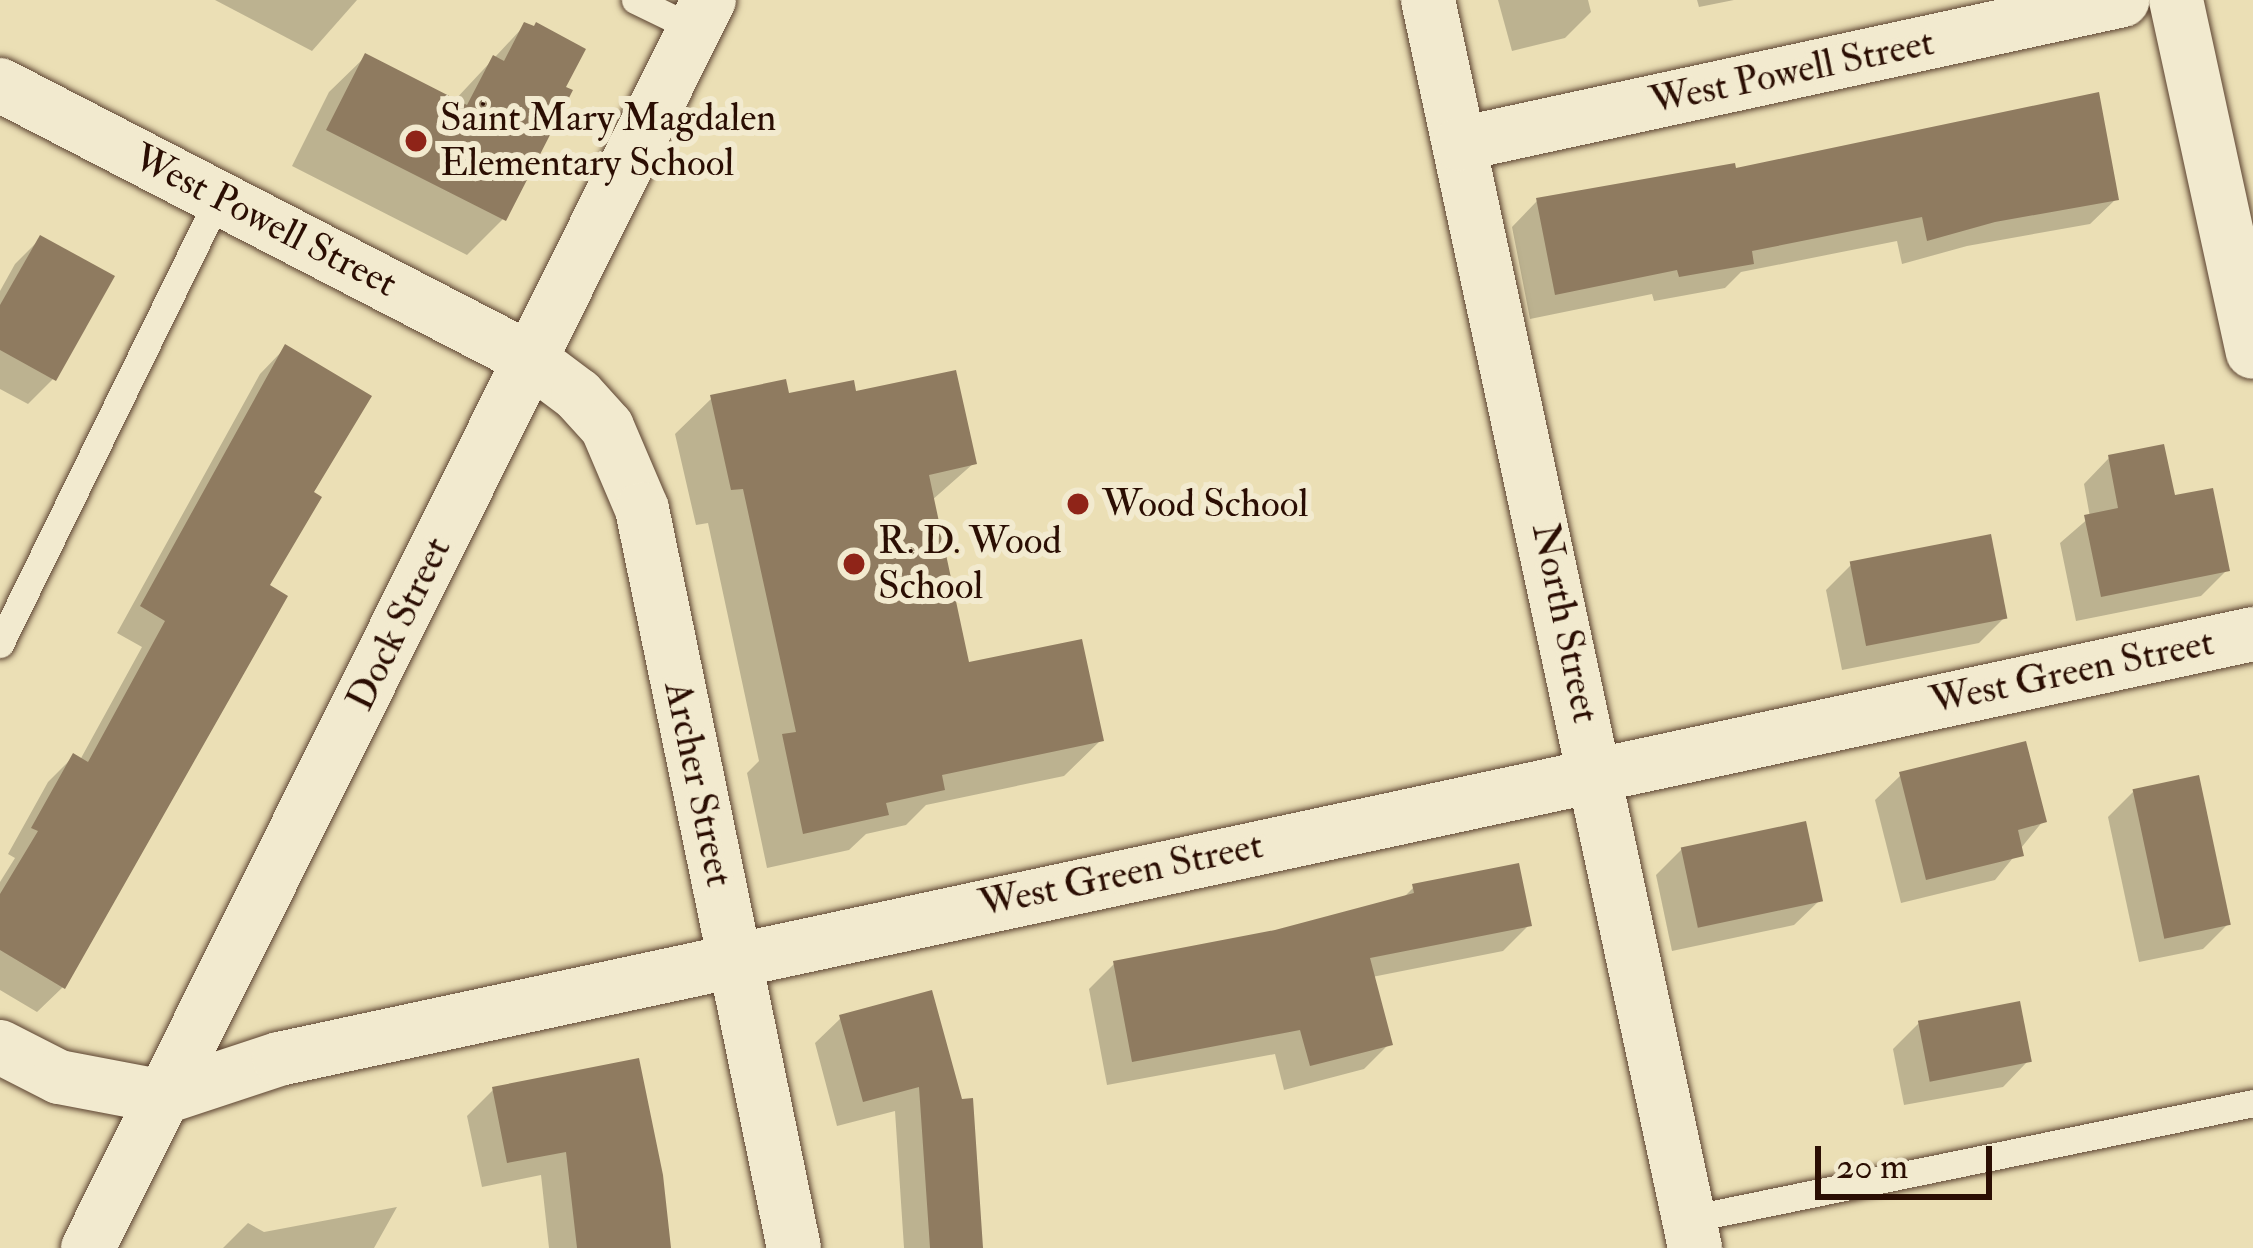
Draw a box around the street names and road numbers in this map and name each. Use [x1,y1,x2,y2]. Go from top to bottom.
street label: West Powell Street [1646,19,1938,125]
street label: West Powell Street [126,134,404,308]
street label: North Street [1521,519,1609,727]
street label: Dock Street [337,530,461,718]
street label: West Green Street [1926,619,2218,725]
street label: Archer Street [653,677,743,891]
street label: West Green Street [975,822,1267,928]

